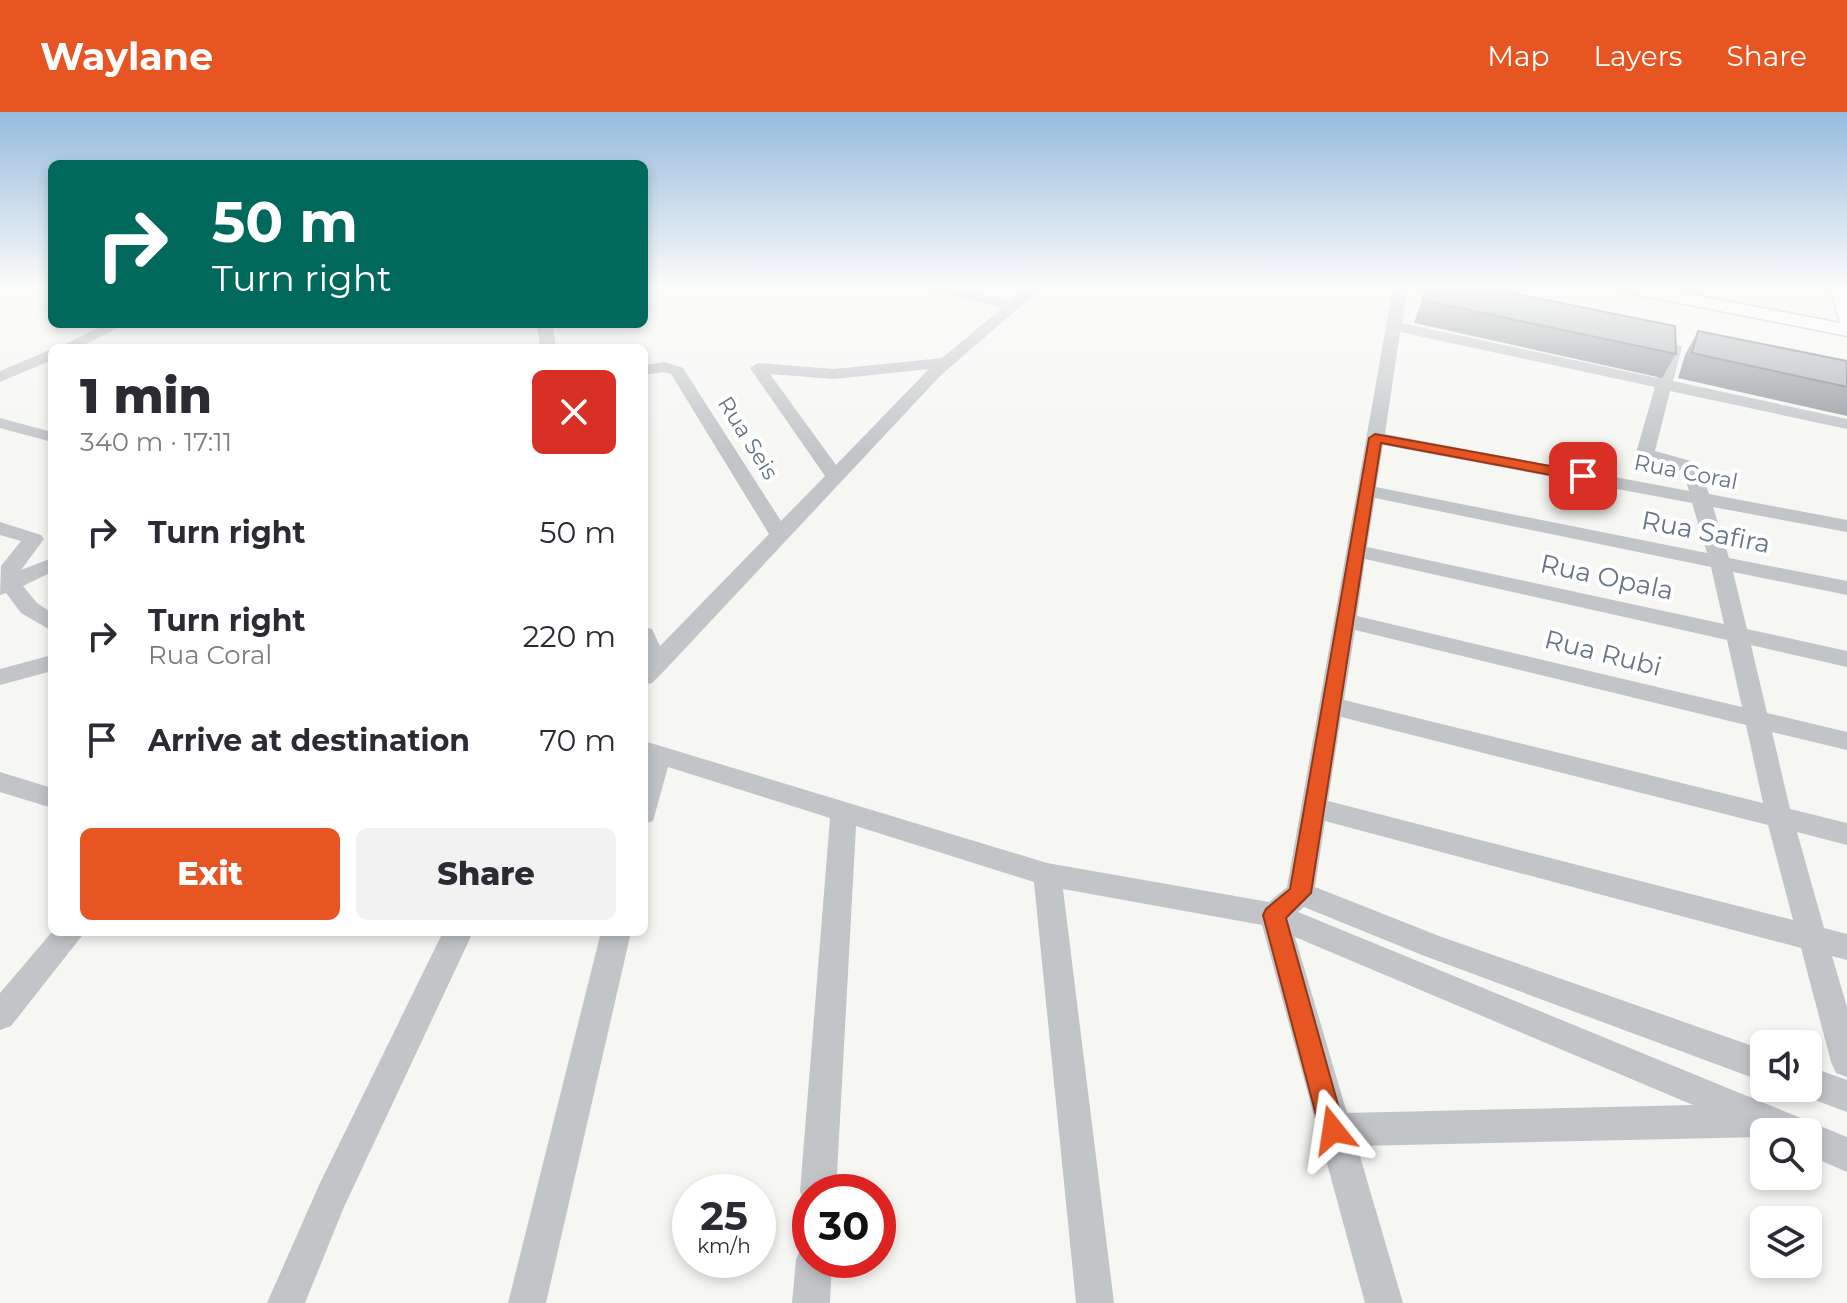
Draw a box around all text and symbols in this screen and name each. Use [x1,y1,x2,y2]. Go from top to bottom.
text: Waylane [40,33,213,80]
text: Map [1487,39,1550,73]
text: Layers [1594,39,1683,73]
text: Share [1727,39,1807,73]
text: 50 m [212,188,358,256]
icon: right [80,192,184,296]
text: Turn right [212,256,392,300]
text: 1 min [80,367,212,425]
button: close [532,370,616,454]
street label: Rua Seis [712,391,784,485]
text: 340 m · 17:11 [80,426,232,458]
pin [1549,442,1617,510]
street label: Rua Coral [1632,449,1740,495]
icon: arrive [1561,454,1605,498]
street label: Rua Safira [1639,504,1773,560]
icon: right [80,510,124,554]
text: Turn right [148,514,305,551]
text: 50 m [539,514,616,551]
street label: Rua Opala [1537,547,1677,607]
text: Turn right [148,602,305,639]
icon: right [80,614,124,658]
text: 220 m [522,618,616,655]
street label: Rua Rubi [1541,623,1665,683]
text: Rua Coral [148,639,272,671]
icon: arrive [80,718,124,762]
text: Arrive at destination [148,722,470,759]
text: 70 m [539,722,616,759]
button: Exit [80,828,340,920]
button: Share [356,828,616,920]
map controls [1750,1030,1822,1278]
button: sound [1750,1030,1822,1102]
position arrow [1291,1088,1375,1172]
button: search [1750,1118,1822,1190]
speed limit sign: 30 [792,1174,896,1278]
text: 25 [700,1191,748,1240]
button: layers [1750,1206,1822,1278]
text: km/h [697,1234,751,1258]

